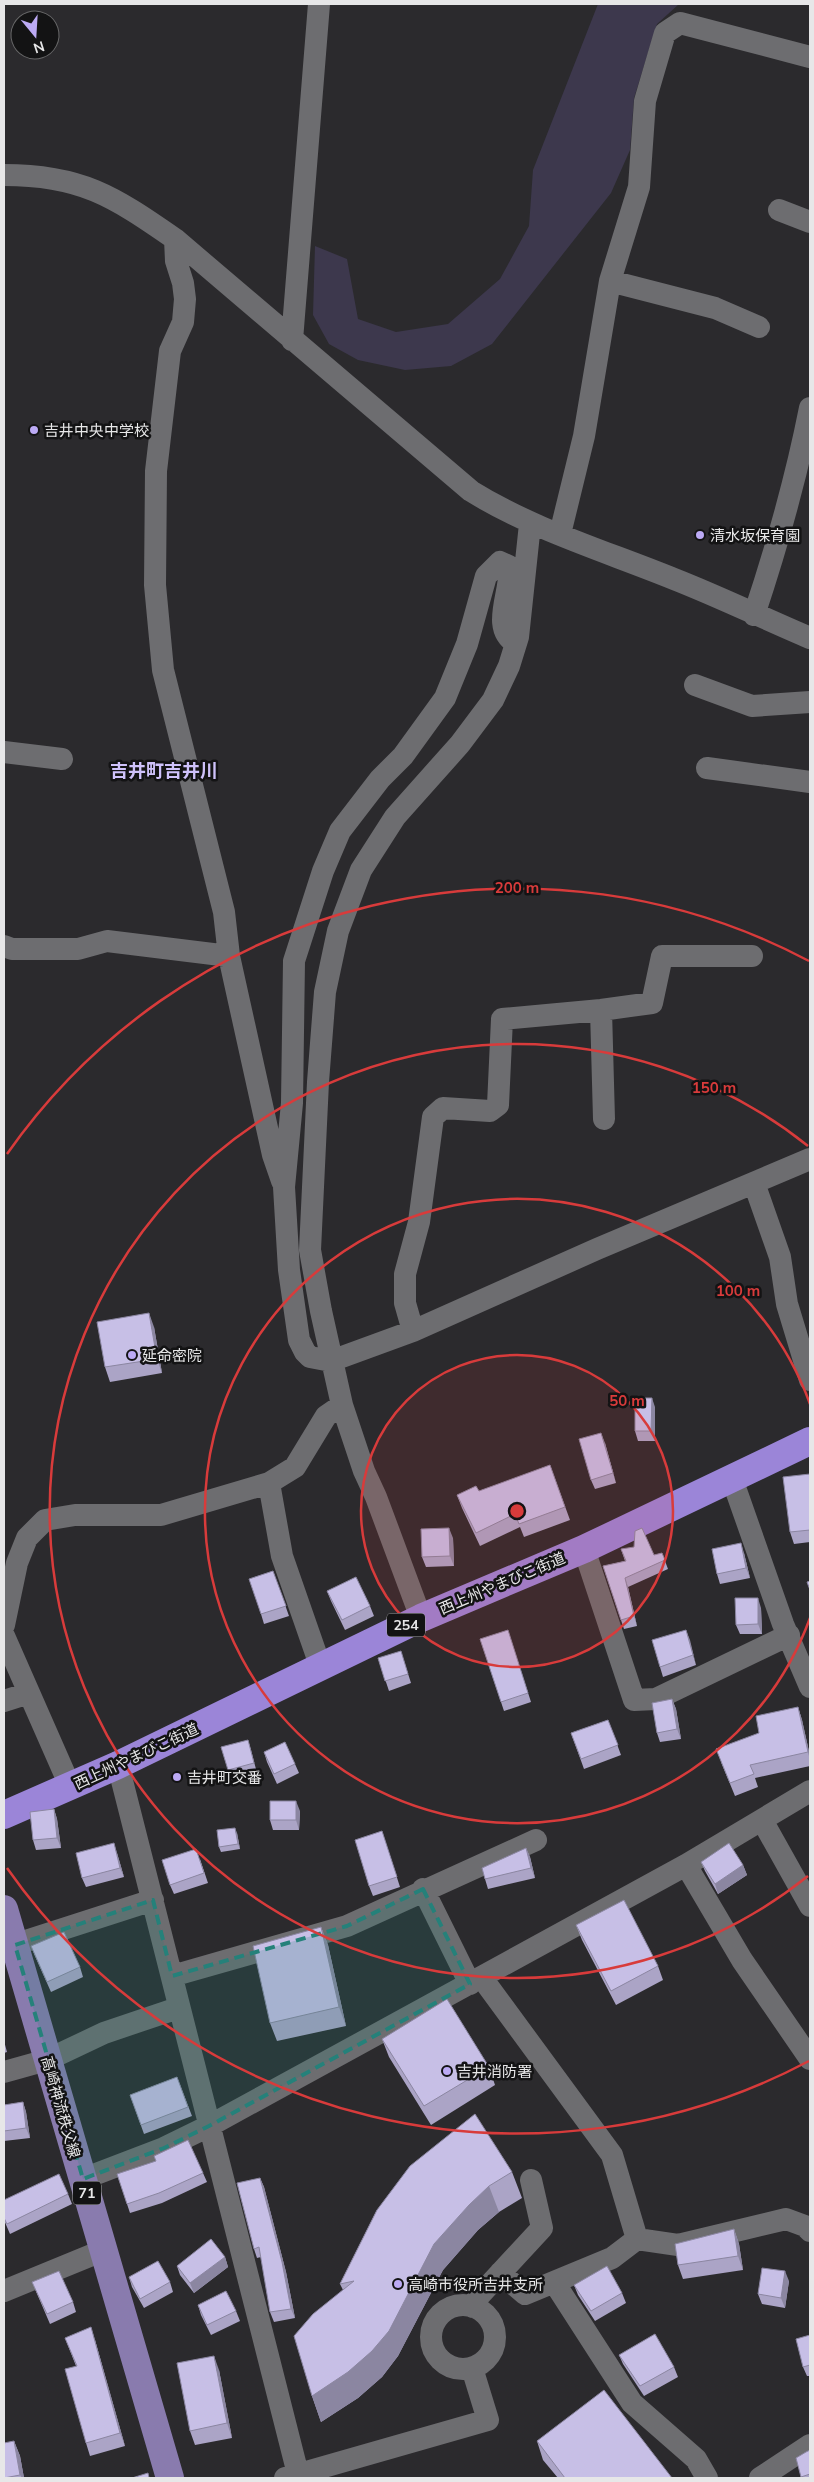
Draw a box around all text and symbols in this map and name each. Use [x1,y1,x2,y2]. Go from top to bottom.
north arrow [10,10,60,60]
text: N [31,37,47,58]
place label: 吉井中央中学校 [44,421,149,440]
marker: 吉井中央中学校 [28,424,40,436]
place label: 清水坂保育園 [710,526,800,545]
marker: 清水坂保育園 [694,529,706,541]
district label: 吉井町吉井川 [110,759,218,782]
text: 200 m [495,878,539,897]
text: 150 m [692,1078,736,1097]
text: 100 m [716,1281,760,1300]
place label: 延命密院 [142,1346,202,1365]
marker: 延命密院 [126,1349,138,1361]
text: 50 m [609,1391,645,1410]
centre of rings [508,1502,526,1520]
street label: 西上州やまびこ街道 [436,1548,568,1618]
road number: 254 [387,1614,425,1636]
street label: 西上州やまびこ街道 [71,1719,201,1793]
place label: 吉井町交番 [187,1768,262,1787]
marker: 吉井町交番 [171,1771,183,1783]
street label: 高崎神流秩父線 [37,2054,85,2160]
place label: 吉井消防署 [457,2062,532,2081]
marker: 吉井消防署 [441,2065,453,2077]
road number: 71 [73,2182,101,2204]
place label: 高崎市役所吉井支所 [408,2275,543,2294]
marker: 高崎市役所吉井支所 [392,2278,404,2290]

